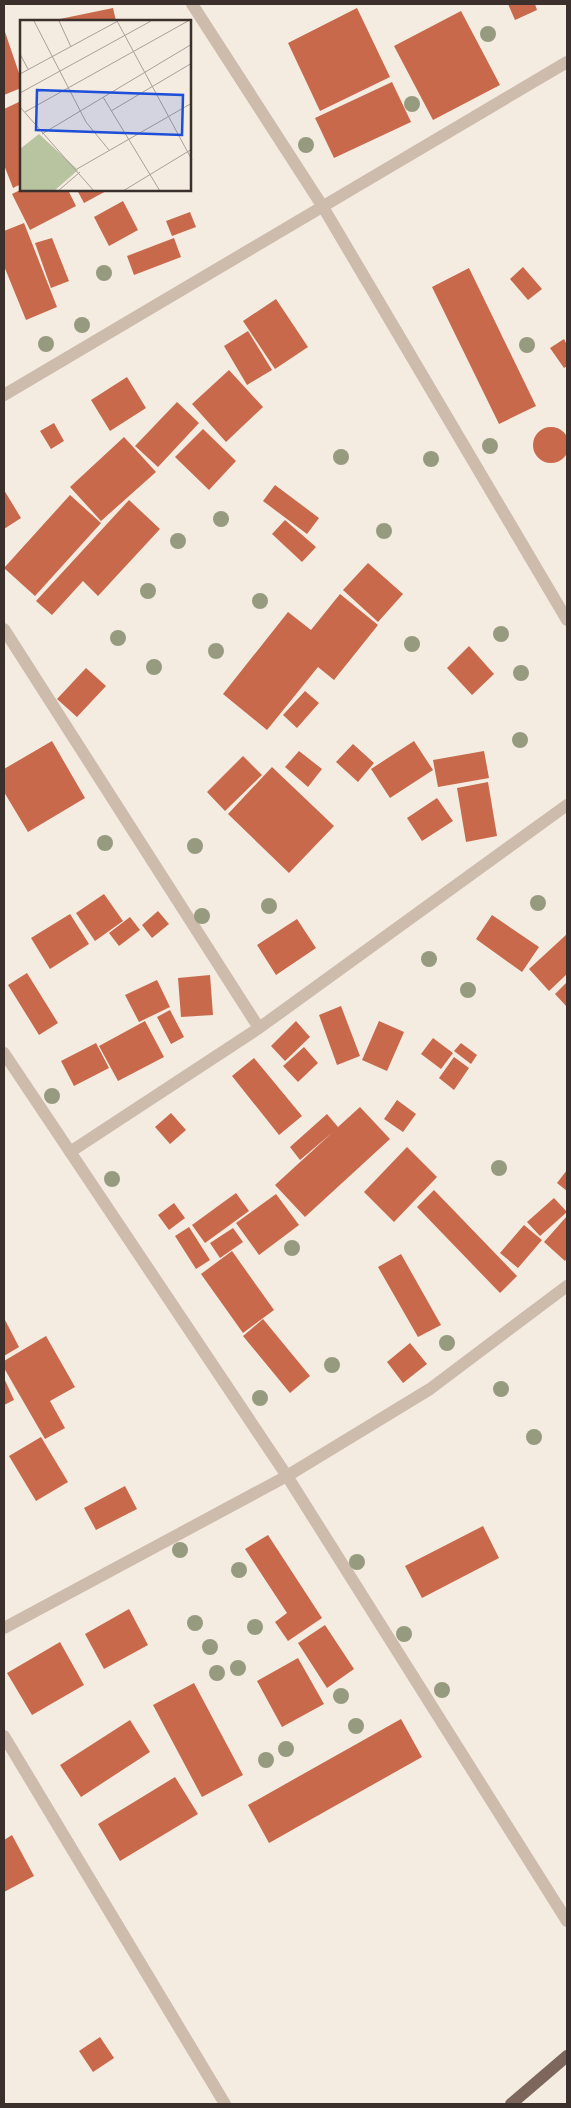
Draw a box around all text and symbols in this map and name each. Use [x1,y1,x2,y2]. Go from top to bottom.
inset map [20,20,191,191]

